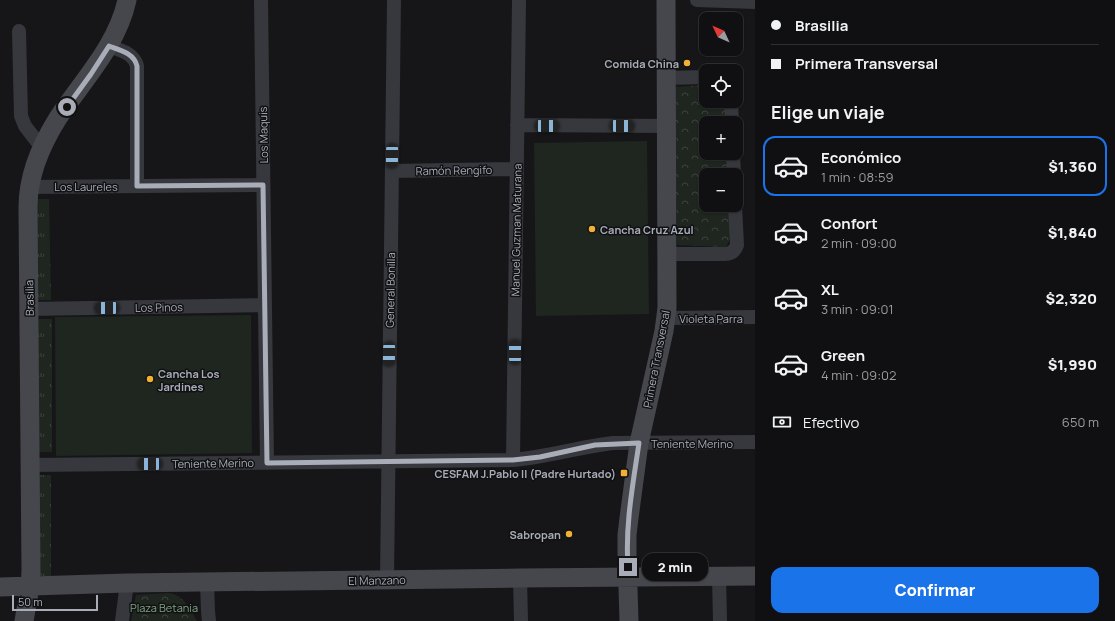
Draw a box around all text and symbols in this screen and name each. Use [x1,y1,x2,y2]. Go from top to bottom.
north arrow [699,12,743,56]
map controls [699,12,743,212]
text: Brasilia [795,15,848,36]
text: Primera Transversal [795,53,938,74]
place label: Comida China [604,56,679,71]
marker: Comida China [682,58,692,68]
button: locate [699,64,743,108]
route start [58,98,76,116]
text: Elige un viaje [771,100,885,124]
street label: Los Maquis [255,106,271,164]
button: + [699,116,743,160]
car [535,120,559,132]
car [610,120,634,132]
car [386,144,398,168]
text: Económico [821,147,901,168]
icon: car [773,148,809,184]
text: $1,360 [1048,156,1097,177]
street label: Ramón Rengifo [416,162,493,178]
street label: Manuel Guzman Maturana [507,164,525,296]
button: − [699,168,743,212]
text: 1 min · 08:59 [821,168,894,186]
street label: Los Laureles [54,179,118,194]
text: Confort [821,213,878,234]
icon: car [773,214,809,250]
place label: Cancha Cruz Azul [600,222,694,237]
text: $1,840 [1048,222,1097,243]
marker: Cancha Cruz Azul [587,224,597,234]
text: 2 min · 09:00 [821,234,897,252]
street label: General Bonilla [382,252,398,328]
text: XL [821,279,839,300]
street label: Brasilia [21,280,37,316]
icon: car [773,280,809,316]
text: $2,320 [1046,288,1097,309]
street label: Los Pinos [135,299,183,315]
text: 3 min · 09:01 [821,300,894,318]
car [95,302,119,314]
street label: Primera Transversal [639,309,673,409]
street label: Violeta Parra [679,311,743,326]
car [509,340,521,364]
car [383,342,395,366]
text: Green [821,345,865,366]
icon: car [773,346,809,382]
text: $1,990 [1048,354,1097,375]
place label: Cancha Los Jardines [158,366,220,394]
text: 4 min · 09:02 [821,366,896,384]
marker: Cancha Los Jardines [145,374,155,384]
icon: cash [771,411,793,433]
text: Efectivo [803,412,859,433]
text: 650 m [1062,413,1099,431]
street label: Teniente Merino [651,436,733,451]
street label: Teniente Merino [172,455,255,471]
car [138,458,162,470]
place label: CESFAM J.Pablo II (Padre Hurtado) [434,466,616,481]
marker: CESFAM J.Pablo II (Padre Hurtado) [619,468,629,478]
place label: Sabropan [510,527,561,542]
marker: Sabropan [564,529,574,539]
callout: 2 min [642,553,708,581]
route end [619,558,637,576]
text: 2 min [658,558,692,576]
button: Confirmar [771,567,1099,613]
street label: El Manzano [348,572,406,588]
scale bar [12,593,98,612]
text: 50 m [18,594,43,609]
park label: Plaza Betania [130,600,198,615]

